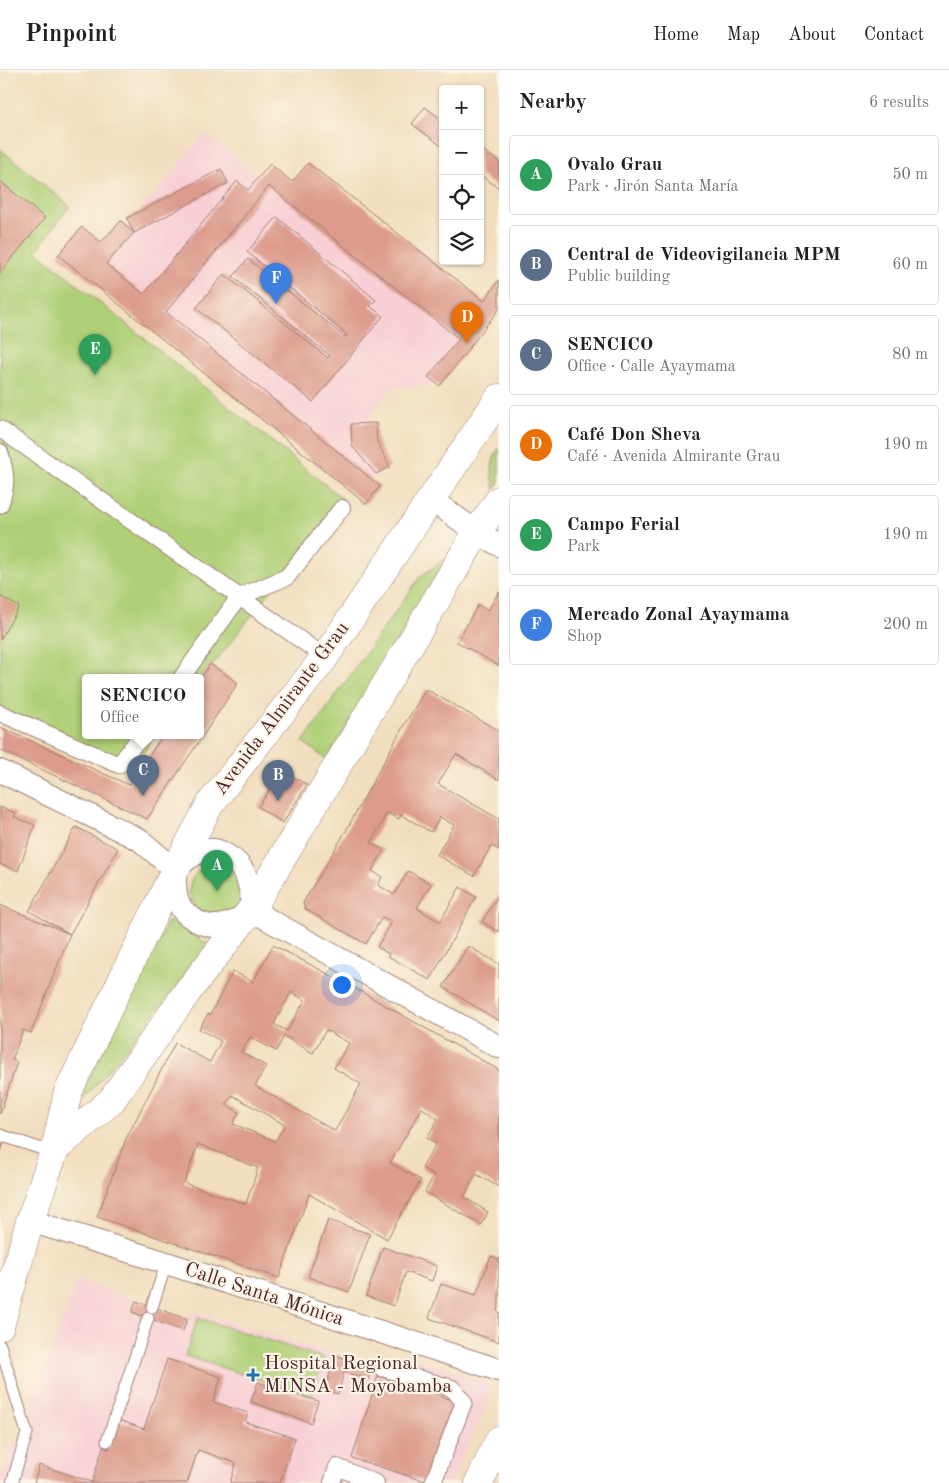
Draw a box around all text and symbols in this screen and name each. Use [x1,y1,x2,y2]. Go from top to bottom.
text: Pinpoint [25,23,117,47]
text: Home [653,26,699,44]
text: Map [727,26,760,44]
text: About [788,26,836,44]
text: Contact [864,26,924,44]
map controls [439,85,484,265]
button: + [439,85,484,130]
text: Nearby [519,92,587,113]
text: 6 results [869,95,929,111]
button: − [439,130,484,175]
text: Ovalo Grau [567,156,662,175]
text: A [530,167,542,183]
text: 50 m [892,167,928,183]
button: locate [439,175,484,220]
text: Park · Jirón Santa María [567,179,739,195]
button: layers [439,220,484,265]
text: Central de Videovigilancia MPM [567,246,841,265]
text: B [530,257,542,273]
text: 60 m [892,257,928,273]
pin: F [260,263,292,304]
text: Public building [567,269,670,285]
pin: D [451,302,483,343]
pin: E [79,334,111,375]
text: SENCICO [567,336,653,355]
text: C [531,347,541,363]
text: 80 m [892,347,928,363]
text: Office · Calle Ayaymama [567,359,736,375]
text: Café Don Sheva [567,426,701,445]
text: D [530,437,542,453]
text: 190 m [883,437,928,453]
text: Café · Avenida Almirante Grau [567,449,780,465]
text: Campo Ferial [567,516,680,535]
text: E [530,527,542,543]
text: 190 m [883,527,928,543]
text: Park [567,539,600,555]
text: Mercado Zonal Ayaymama [567,606,790,625]
text: F [531,617,541,633]
text: 200 m [883,617,928,633]
street label: Avenida Almirante Grau [211,619,354,799]
text: Shop [567,629,602,645]
popup [82,674,204,739]
text: SENCICO [100,687,186,706]
text: Office [100,710,139,726]
pin: C [127,755,159,796]
pin: B [262,760,294,801]
pin: A [201,850,233,891]
your location [329,972,355,998]
street label: Calle Santa Mónica [182,1260,346,1330]
place label: Hospital Regional MINSA - Moyobamba [264,1354,452,1397]
marker: Hospital Regional MINSA - Moyobamba [246,1368,260,1382]

